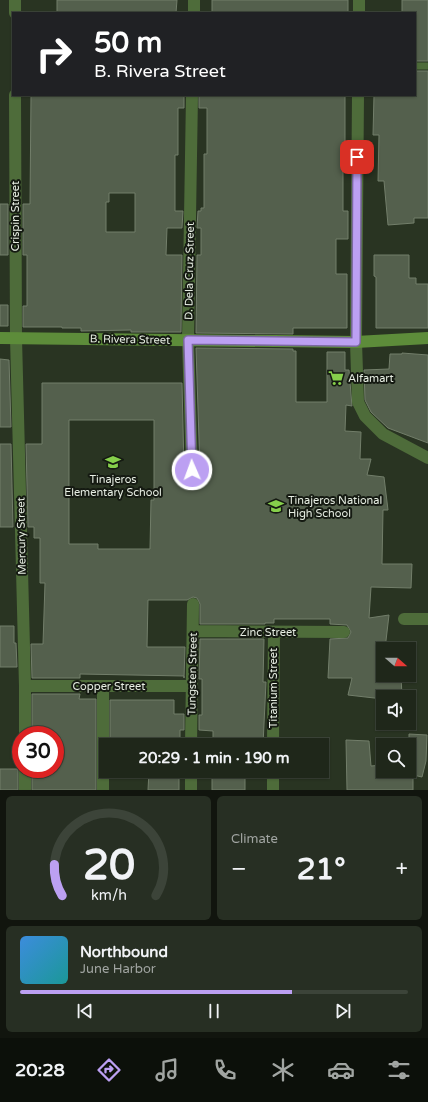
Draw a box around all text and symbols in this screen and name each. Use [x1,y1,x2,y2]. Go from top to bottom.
text: 50 m [94,26,162,60]
icon: right [28,28,80,80]
text: B. Rivera Street [94,60,226,82]
pin [340,140,374,174]
icon: arrive [346,146,368,168]
street label: Crispin Street [9,181,22,251]
street label: D. Dela Cruz Street [182,222,197,320]
street label: B. Rivera Street [90,332,170,347]
supermarket icon: Alfamart [327,369,345,387]
place label: Alfamart [348,372,394,385]
position arrow [171,449,213,491]
school or university icon: Tinajeros Elementary School [104,453,122,471]
place label: Tinajeros Elementary School [64,473,162,499]
place label: Tinajeros National High School [288,494,382,520]
street label: Mercury Street [14,497,29,575]
school or university icon: Tinajeros National High School [267,497,285,515]
street label: Zinc Street [240,626,296,639]
street label: Tungsten Street [185,632,200,716]
north arrow [376,642,416,682]
map controls [376,642,416,778]
street label: Titanium Street [267,648,280,728]
street label: Copper Street [73,680,145,693]
button: sound [376,690,416,730]
speed limit sign: 30 [12,726,64,778]
button: search [376,738,416,778]
text: 20:29 · 1 min · 190 m [139,749,289,767]
text: Climate [231,831,278,847]
text: 20 [82,841,135,891]
text: 21° [297,851,346,888]
text: − [231,856,247,882]
text: + [396,856,408,882]
text: km/h [91,887,126,904]
text: Northbound [80,943,168,961]
text: June Harbor [80,961,156,977]
icon: previous [74,1000,96,1022]
icon: pause [203,1000,225,1022]
icon: next [332,1000,354,1022]
icon: directions [95,1056,123,1084]
icon: music [153,1056,181,1084]
icon: phone [211,1056,239,1084]
icon: climate [269,1056,297,1084]
icon: car [327,1056,355,1084]
icon: filters [385,1056,413,1084]
text: 20:28 [15,1059,65,1081]

